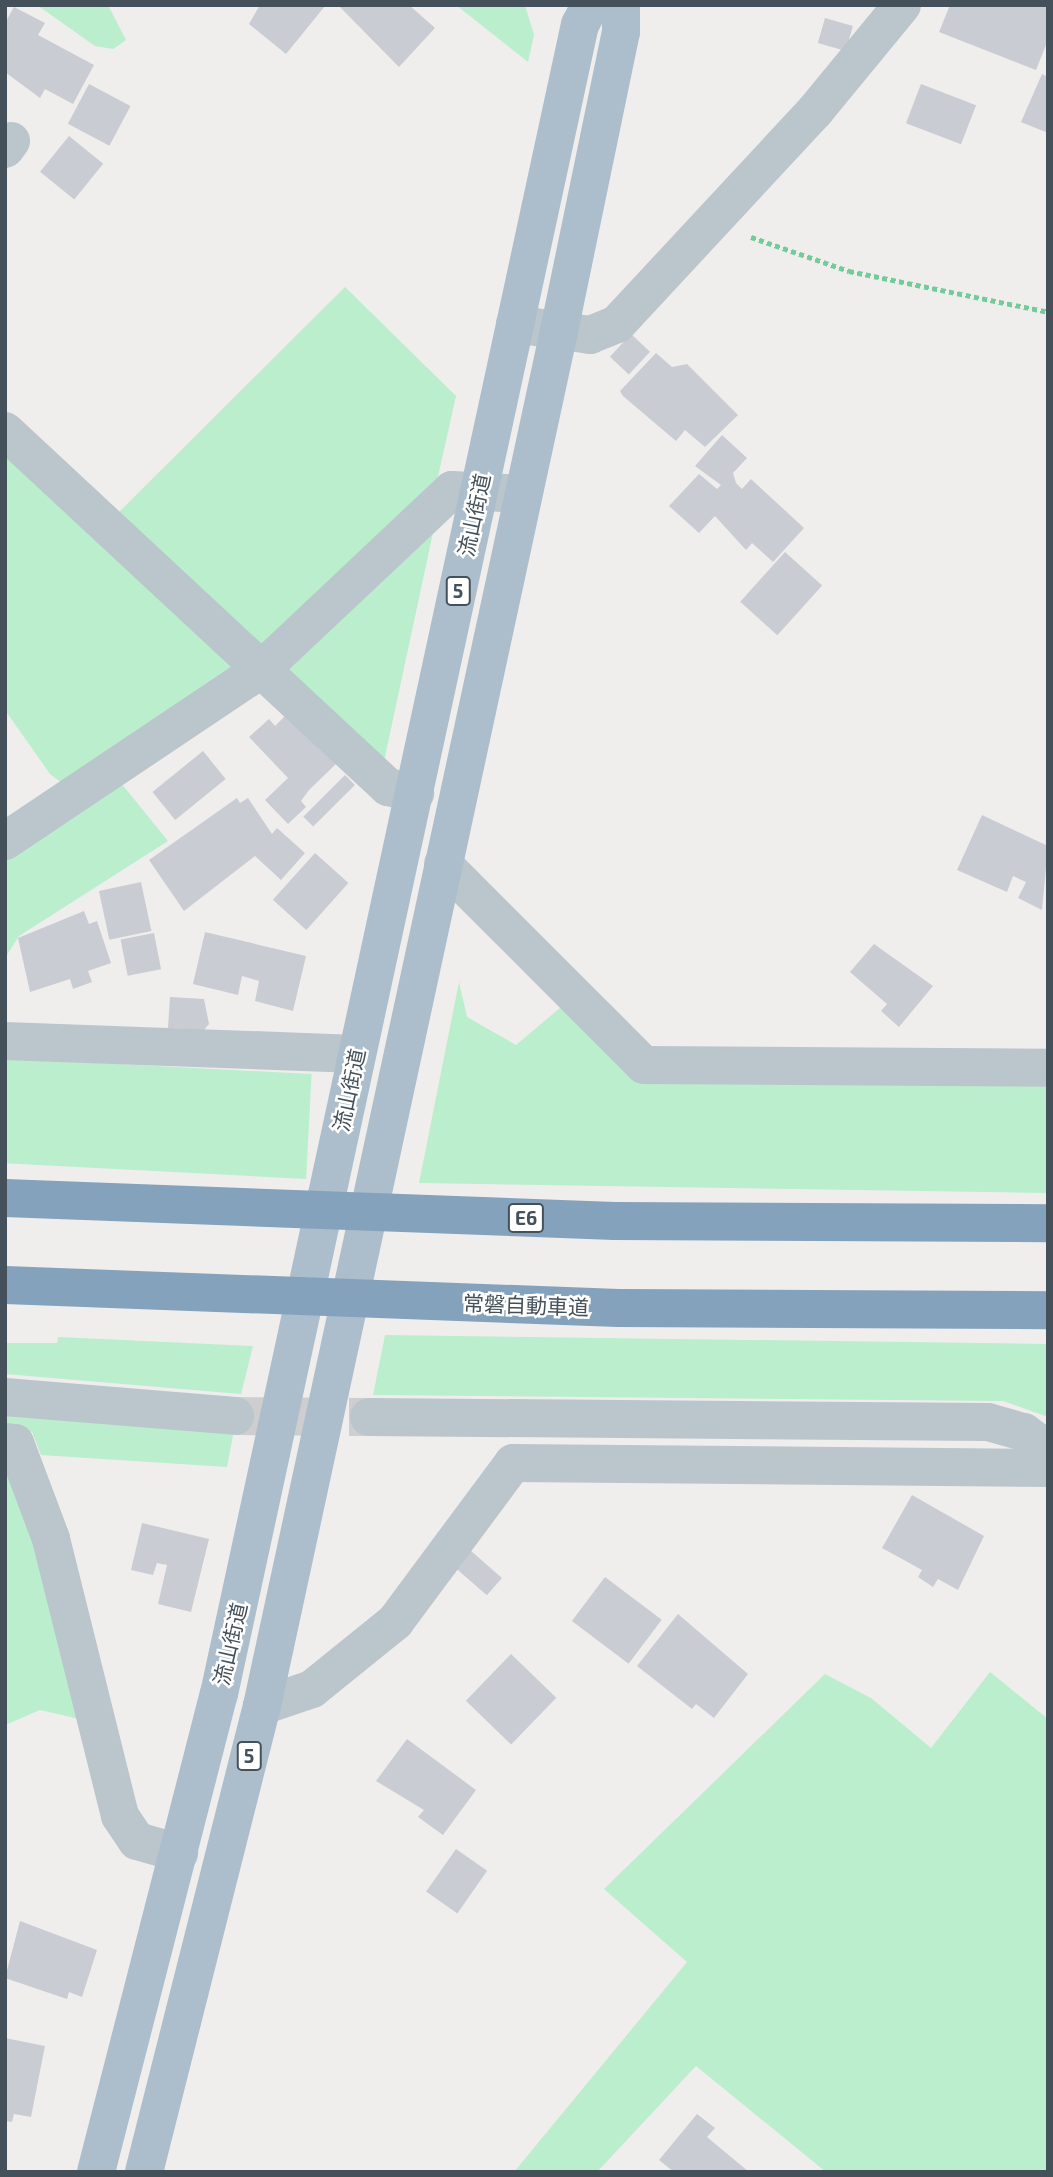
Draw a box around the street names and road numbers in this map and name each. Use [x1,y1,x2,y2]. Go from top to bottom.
street label: 流山街道 [453,471,495,559]
road number: 5 [446,576,470,606]
street label: 流山街道 [328,1046,370,1134]
road number: E6 [507,1202,545,1234]
street label: 常磐自動車道 [463,1290,589,1320]
street label: 流山街道 [208,1600,252,1688]
road number: 5 [237,1740,261,1772]

